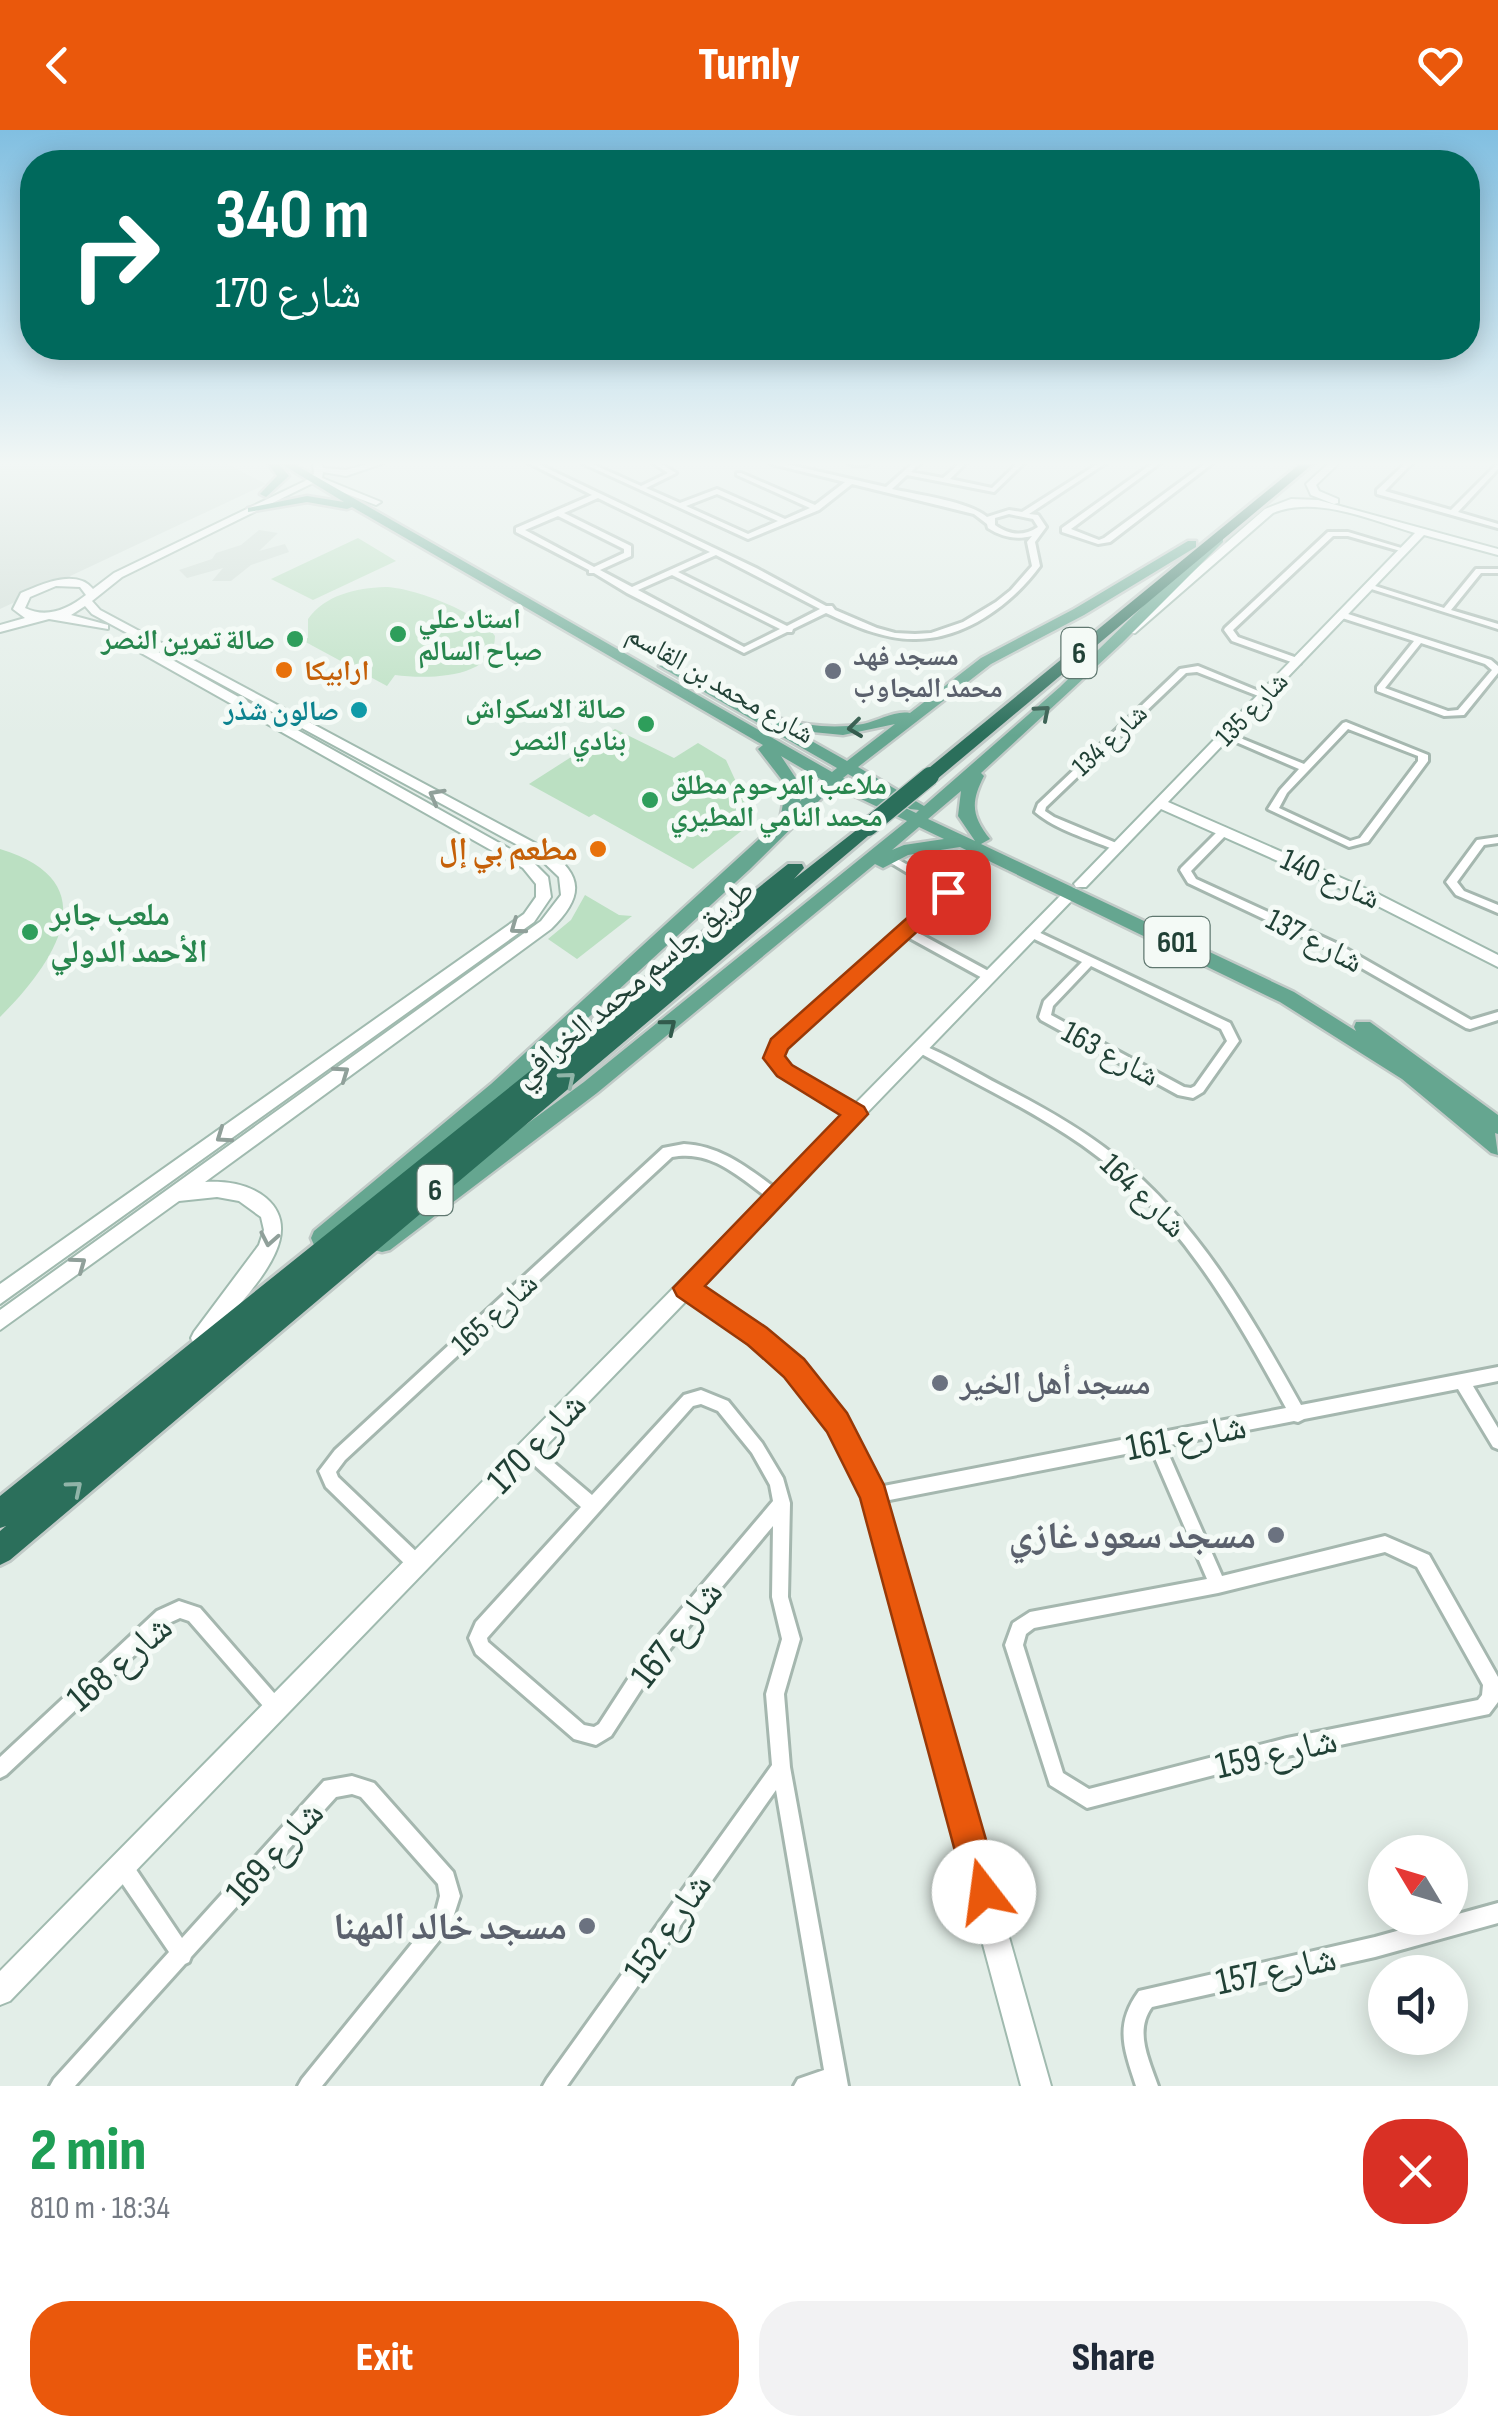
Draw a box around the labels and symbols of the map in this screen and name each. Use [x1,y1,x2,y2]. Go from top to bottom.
place label: استاد علي صباح السالم [418,603,542,669]
street label: شارع محمد بن القاسم [620,617,820,752]
marker: استاد علي صباح السالم [387,623,409,645]
place label: صالة تمرين النصر [100,624,275,657]
marker: صالة تمرين النصر [284,628,306,650]
road number: 6 [1062,628,1096,678]
place label: مسجد فهد محمد المجاوب [853,640,1003,705]
place label: ارابيكا [304,655,369,688]
marker: ارابيكا [273,659,295,681]
marker: مسجد فهد محمد المجاوب [822,660,844,682]
street label: شارع 135 [1209,665,1295,753]
place label: صالة الاسكواش بنادي النصر [465,693,626,763]
place label: صالون شذر [223,695,339,728]
street label: شارع 134 [1065,697,1155,783]
marker: صالون شذر [348,699,370,721]
one-way arrow [1031,706,1050,724]
marker: صالة الاسكواش بنادي النصر [635,713,657,735]
one-way arrow [847,717,864,738]
place label: ملاعب المرحوم مطلق محمد النامي المطيري [670,769,887,839]
one-way arrow [429,788,447,808]
marker: ملاعب المرحوم مطلق محمد النامي المطيري [639,789,661,811]
place label: مطعم بي إل [439,831,578,874]
marker: مطعم بي إل [587,838,609,860]
street label: شارع 140 [1275,840,1386,918]
pin [906,850,991,935]
street label: طريق جاسم محمد الخرافي [505,871,765,1099]
place label: ملعب جابر الأحمد الدولي [48,896,208,976]
street label: شارع 137 [1259,901,1369,982]
one-way arrow [510,915,528,933]
road number: 601 [1144,917,1210,967]
marker: ملعب جابر الأحمد الدولي [19,921,41,943]
street label: شارع 163 [1055,1013,1166,1096]
one-way arrow [657,1020,675,1038]
one-way arrow [330,1067,349,1085]
one-way arrow [556,1073,574,1091]
one-way arrow [216,1123,235,1142]
street label: شارع 164 [1092,1146,1194,1247]
road number: 6 [418,1165,452,1215]
one-way arrow [260,1230,281,1247]
one-way arrow [68,1258,86,1276]
street label: شارع 165 [444,1264,546,1364]
place label: مسجد أهل الخير [958,1364,1151,1404]
marker: مسجد أهل الخير [929,1372,951,1394]
street label: شارع 170 [478,1383,596,1503]
street label: شارع 161 [1122,1404,1250,1471]
one-way arrow [64,1482,82,1500]
place label: مسجد سعود غازي [1009,1514,1256,1564]
marker: مسجد سعود غازي [1265,1524,1287,1546]
street label: شارع 167 [621,1571,733,1696]
street label: شارع 168 [58,1605,182,1721]
street label: شارع 159 [1211,1718,1342,1789]
street label: شارع 169 [217,1792,334,1914]
north arrow [1368,1835,1468,1935]
position arrow [932,1840,1036,1944]
street label: شارع 152 [615,1865,722,1991]
place label: مسجد خالد المهنا [333,1905,567,1950]
marker: مسجد خالد المهنا [576,1915,598,1937]
street label: شارع 157 [1212,1936,1341,2005]

